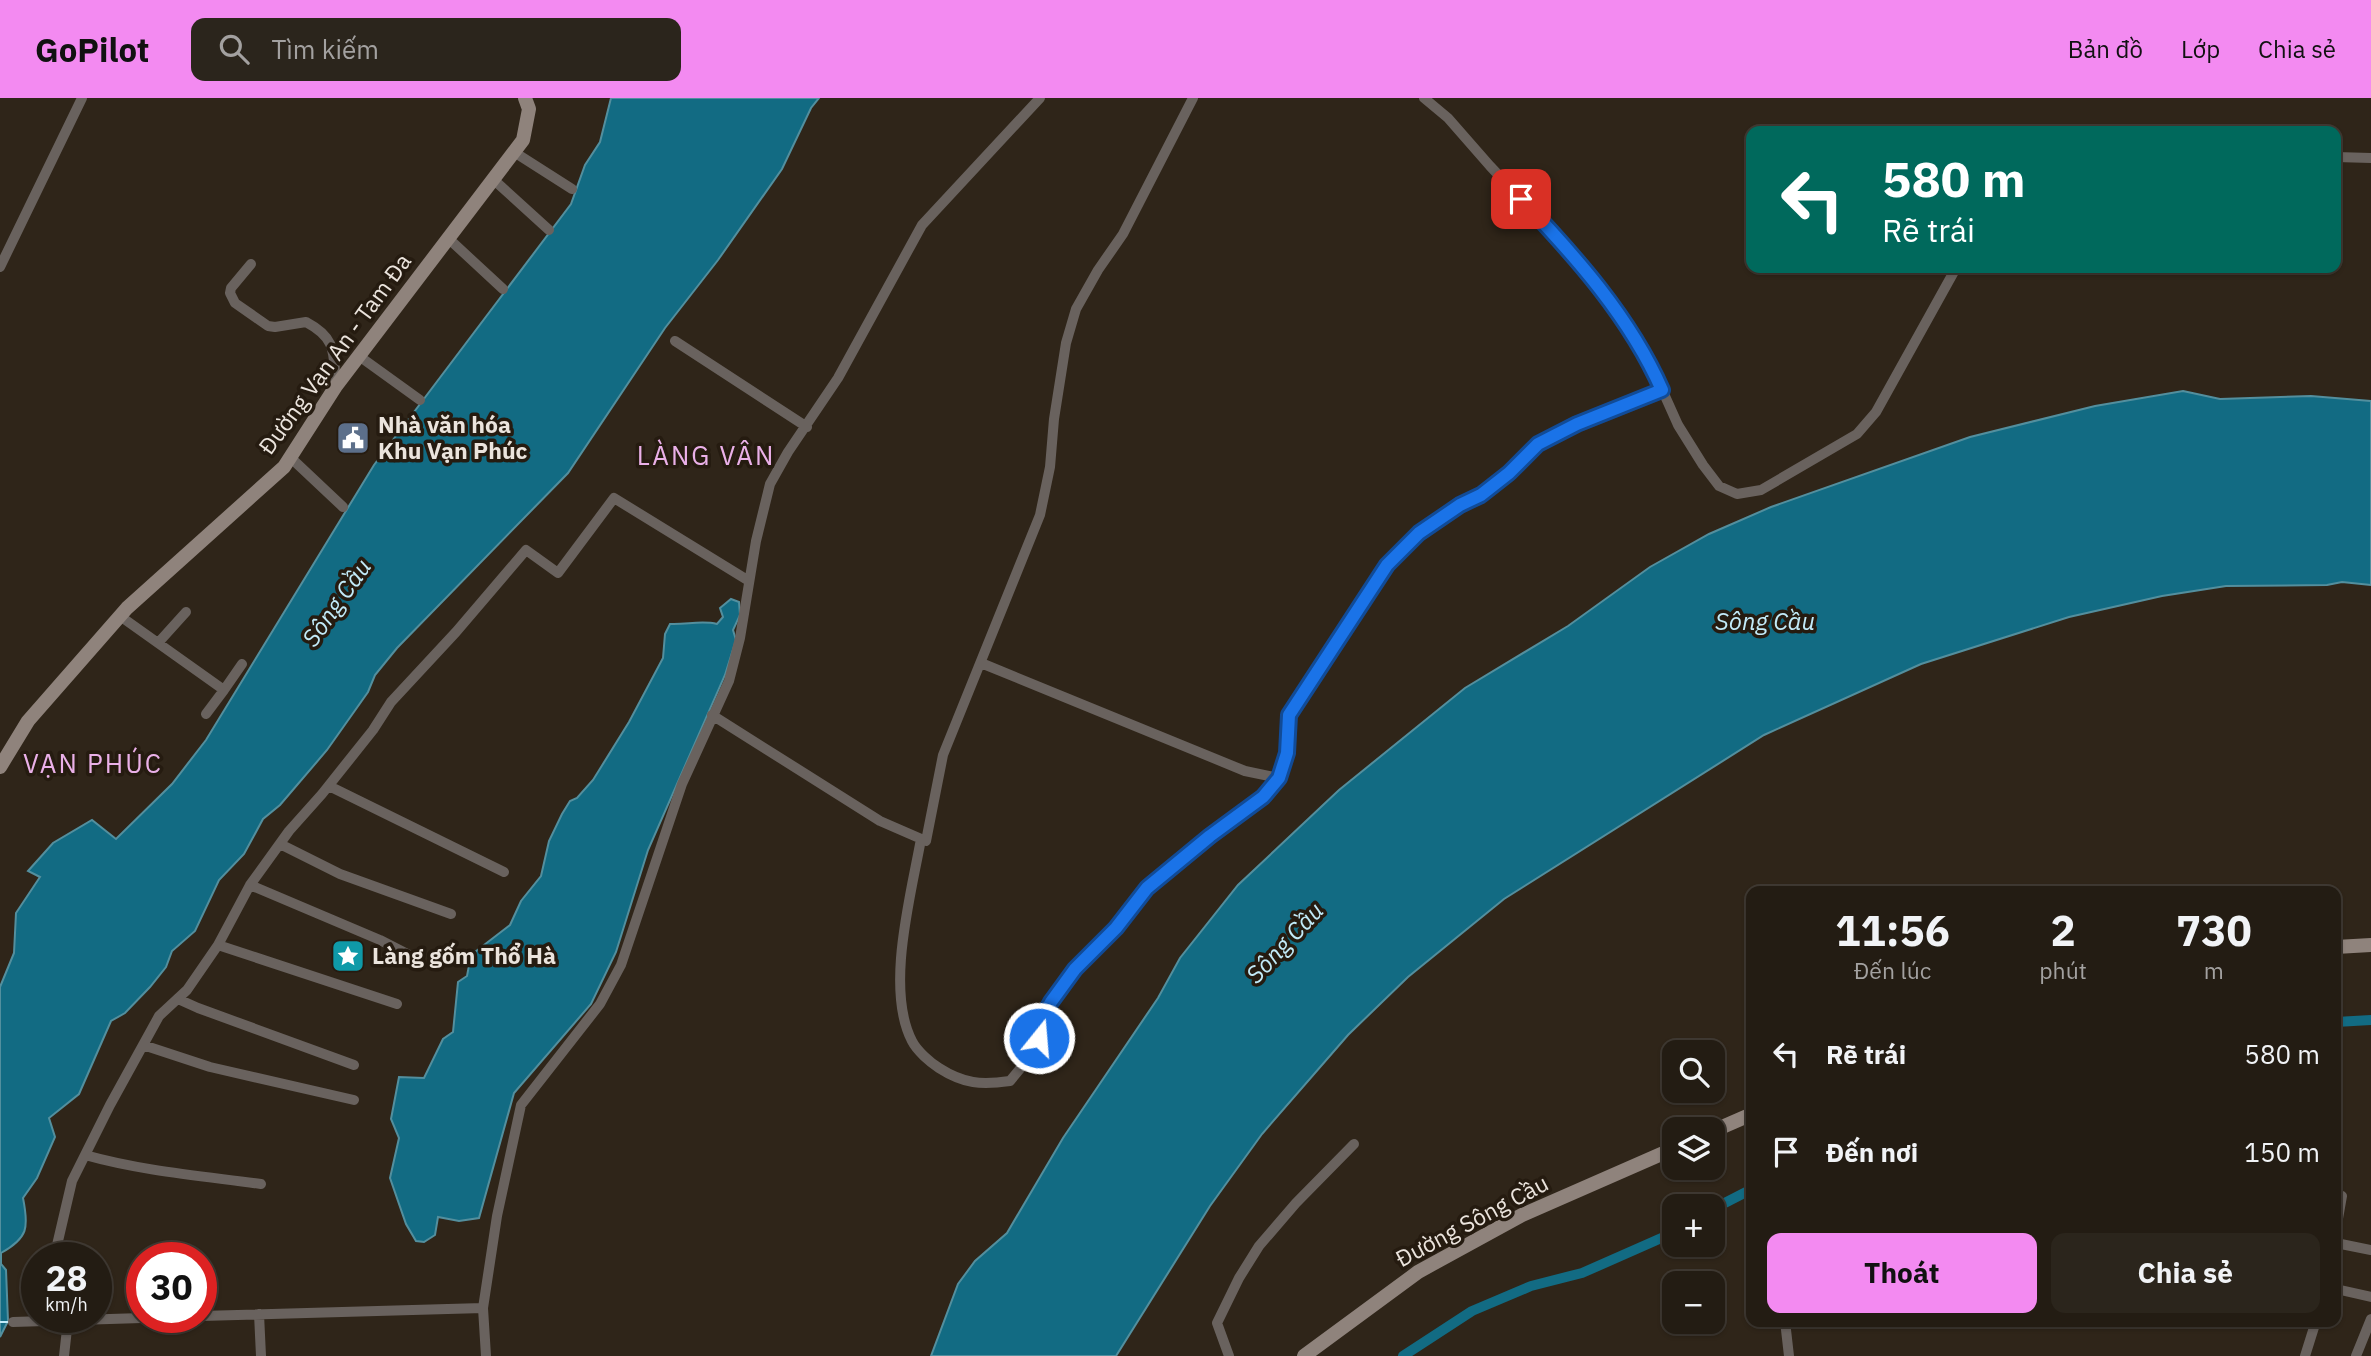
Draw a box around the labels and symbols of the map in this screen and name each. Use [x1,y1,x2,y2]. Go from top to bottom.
pin [1491,169,1551,229]
street label: Đường Vạn An - Tam Đa [251,247,417,460]
place label: Nhà văn hóa Khu Vạn Phúc [378,409,528,465]
public building icon: Nhà văn hóa Khu Vạn Phúc [334,419,372,457]
district label: LÀNG VÂN [637,438,775,472]
water label: Sông Cầu [294,552,378,653]
water label: Sông Cầu [1715,605,1815,637]
district label: VẠN PHÚC [23,746,163,780]
water label: Sông Cầu [1238,895,1330,990]
place icon: Làng gốm Thổ Hà [329,937,367,975]
place label: Làng gốm Thổ Hà [372,940,556,970]
position arrow [1002,1001,1076,1075]
street label: Đường Sông Cầu [1390,1167,1553,1273]
speed limit sign: 30 [126,1242,217,1333]

